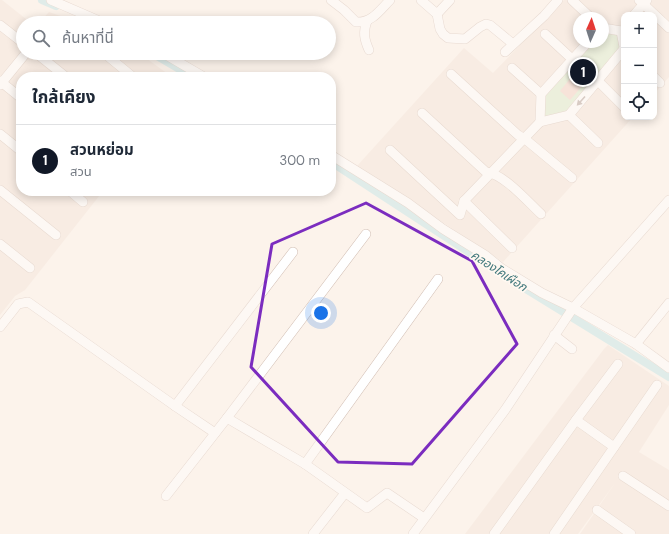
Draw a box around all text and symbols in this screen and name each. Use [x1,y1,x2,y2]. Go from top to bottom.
north arrow [573,12,609,48]
map controls [621,12,657,120]
button: + [621,12,657,48]
search box [16,16,336,60]
icon: search [30,27,52,49]
text: ค้นหาที่นี่ [62,28,114,48]
button: − [621,48,657,84]
pin: 1 [570,57,596,87]
button: locate [621,84,657,120]
text: ใกล้เคียง [32,86,95,108]
one-way arrow [577,96,586,105]
text: สวนหย่อม [70,140,134,160]
text: 1 [43,152,47,169]
text: 300 m [279,152,320,169]
text: สวน [70,163,92,180]
water label: คลองโคเผือก [468,247,531,296]
your location [311,303,331,323]

